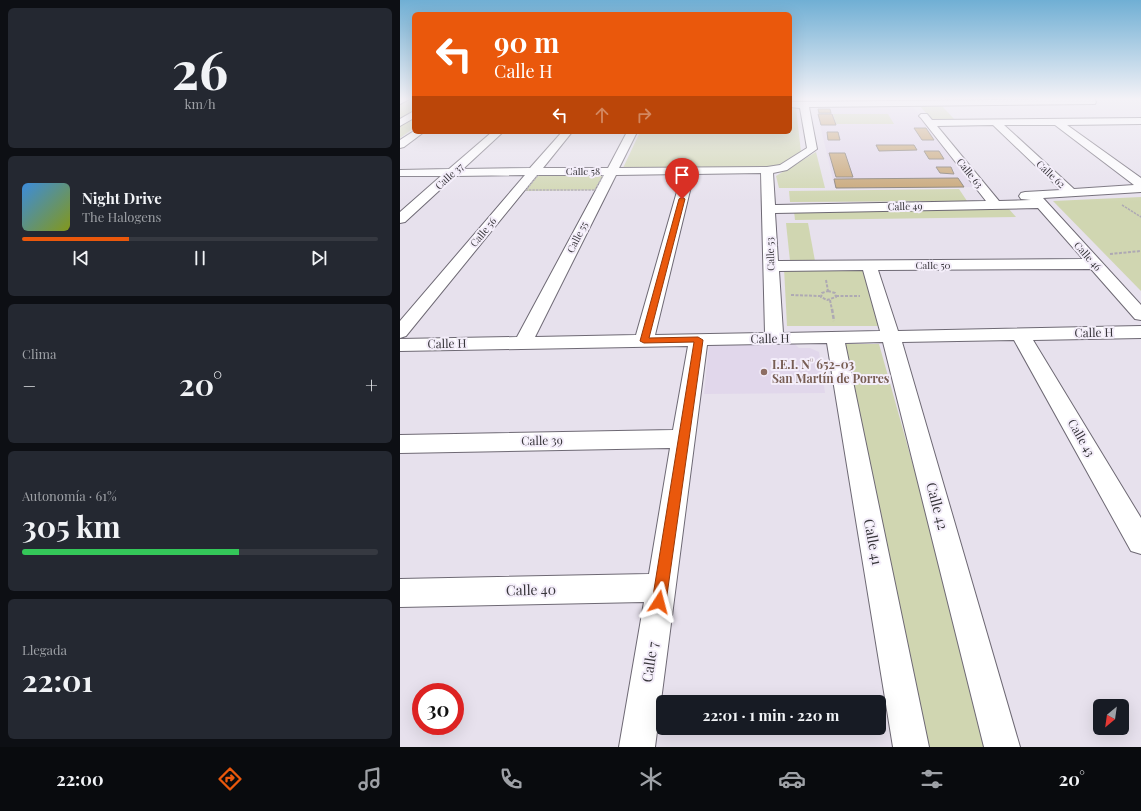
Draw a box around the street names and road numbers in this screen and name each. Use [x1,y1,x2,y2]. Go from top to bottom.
street label: Calle 63 [954,155,987,191]
street label: Calle 62 [1033,157,1069,191]
street label: Calle 37 [432,160,466,192]
street label: Calle 58 [566,164,600,178]
street label: Calle 49 [887,199,923,213]
street label: Calle 56 [467,214,499,250]
street label: Calle 55 [563,219,591,255]
street label: Calle 53 [762,236,778,271]
street label: Calle 46 [1071,238,1105,274]
street label: Calle 50 [915,258,951,272]
street label: Calle H [1074,324,1114,340]
street label: Calle H [750,330,790,346]
street label: Calle H [427,335,467,351]
street label: Calle 43 [1065,416,1099,459]
street label: Calle 39 [521,432,563,448]
street label: Calle 42 [922,480,953,532]
street label: Calle 41 [860,517,887,567]
street label: Calle 40 [506,580,556,599]
street label: Calle 7 [637,640,662,684]

